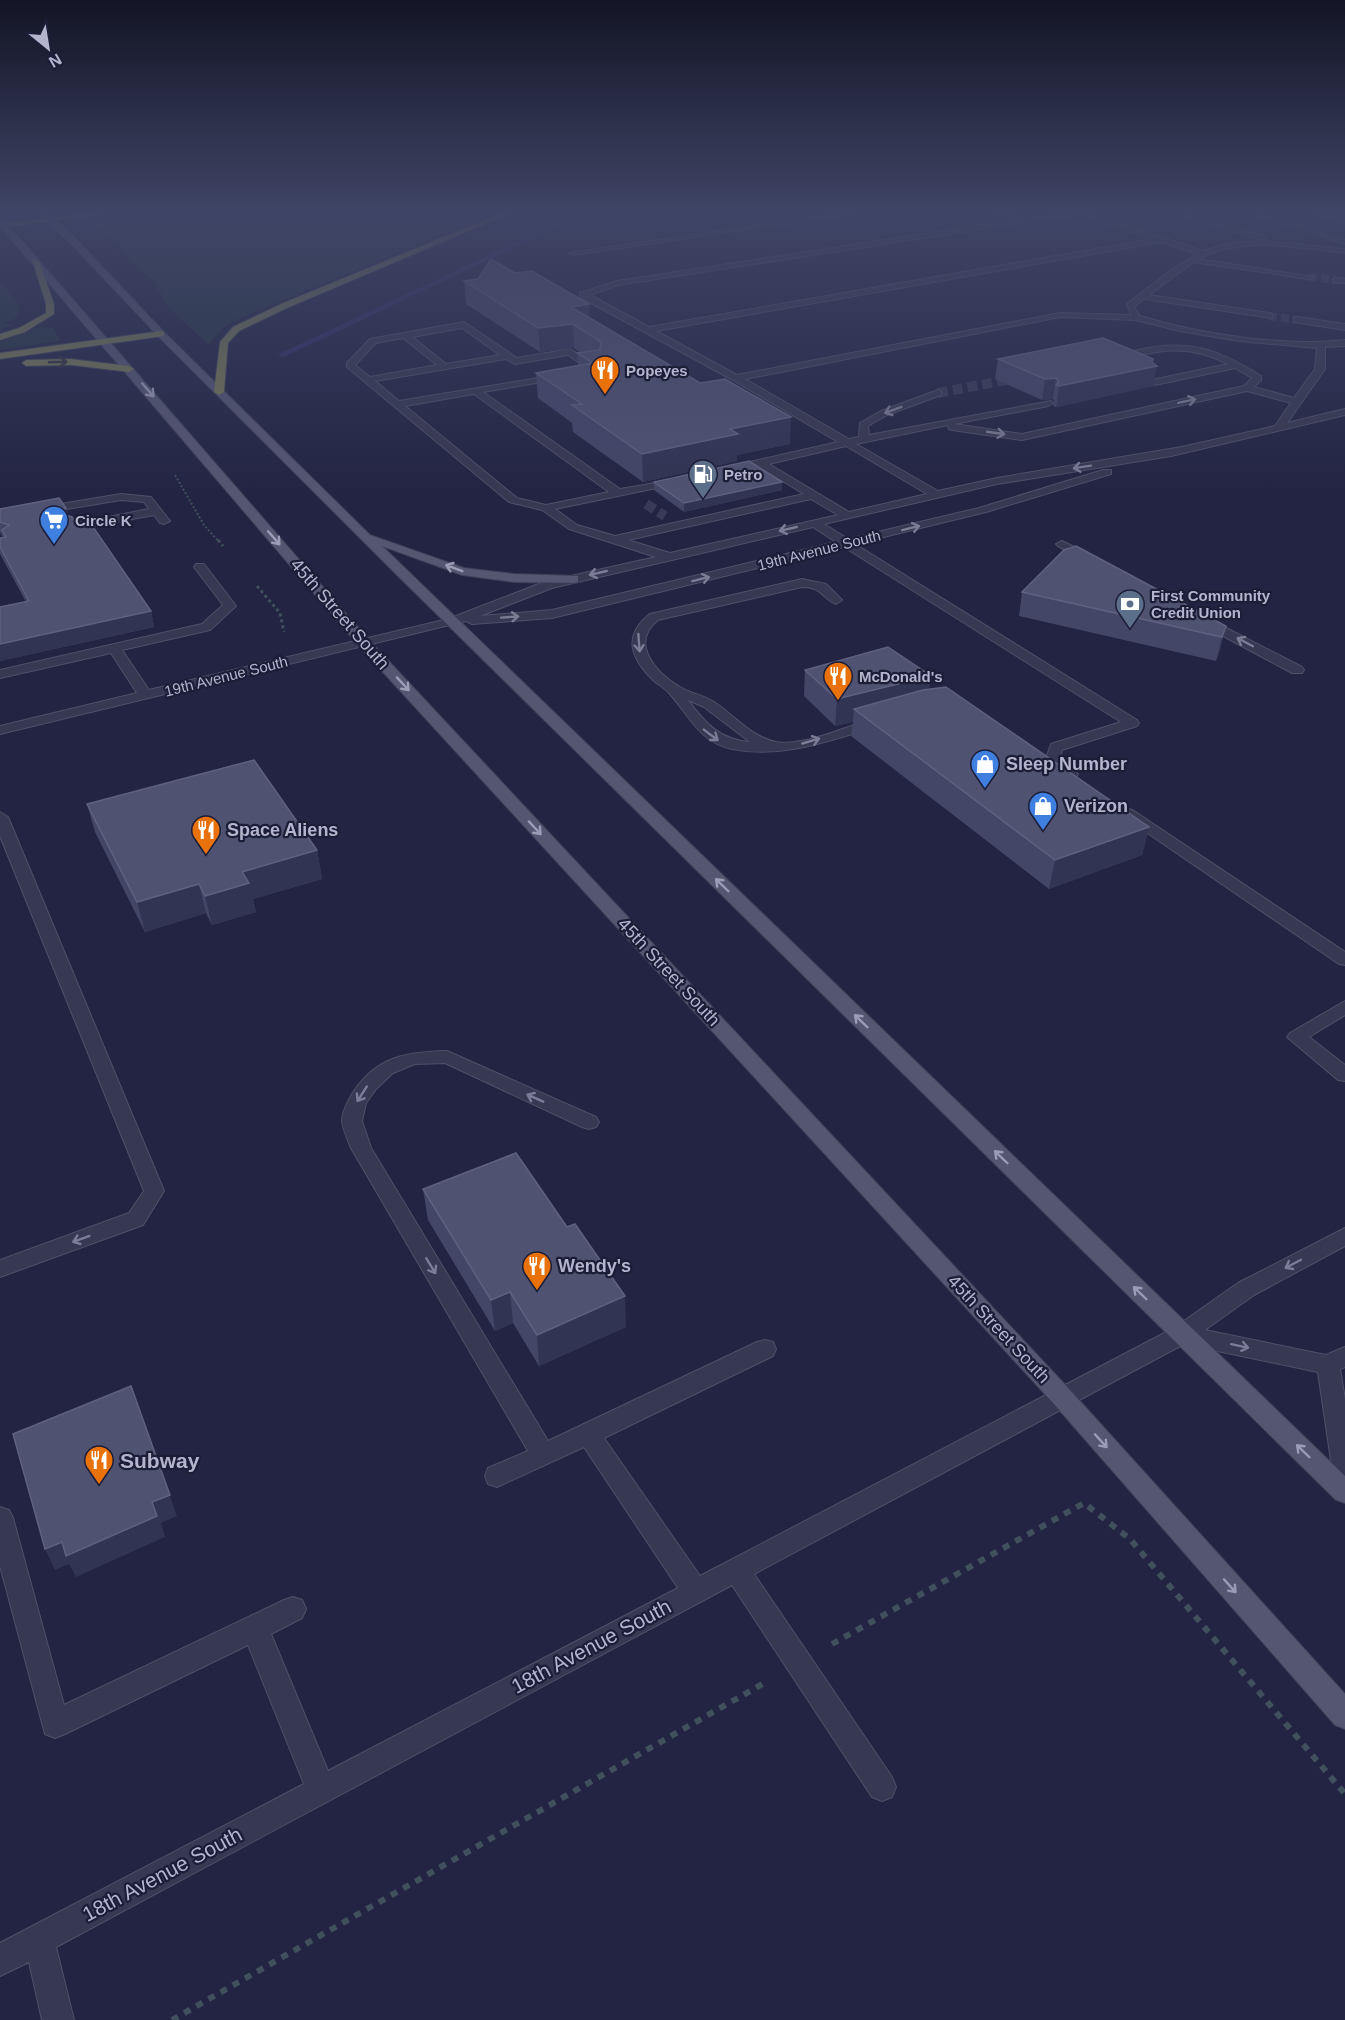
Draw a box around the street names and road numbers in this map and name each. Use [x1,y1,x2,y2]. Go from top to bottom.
street label: 19th Avenue South [756,526,882,574]
street label: 45th Street South [286,555,394,673]
street label: 19th Avenue South [163,652,289,700]
street label: 45th Street South [614,914,724,1030]
street label: 45th Street South [944,1271,1054,1387]
street label: 18th Avenue South [507,1594,675,1698]
street label: 18th Avenue South [78,1822,246,1926]

